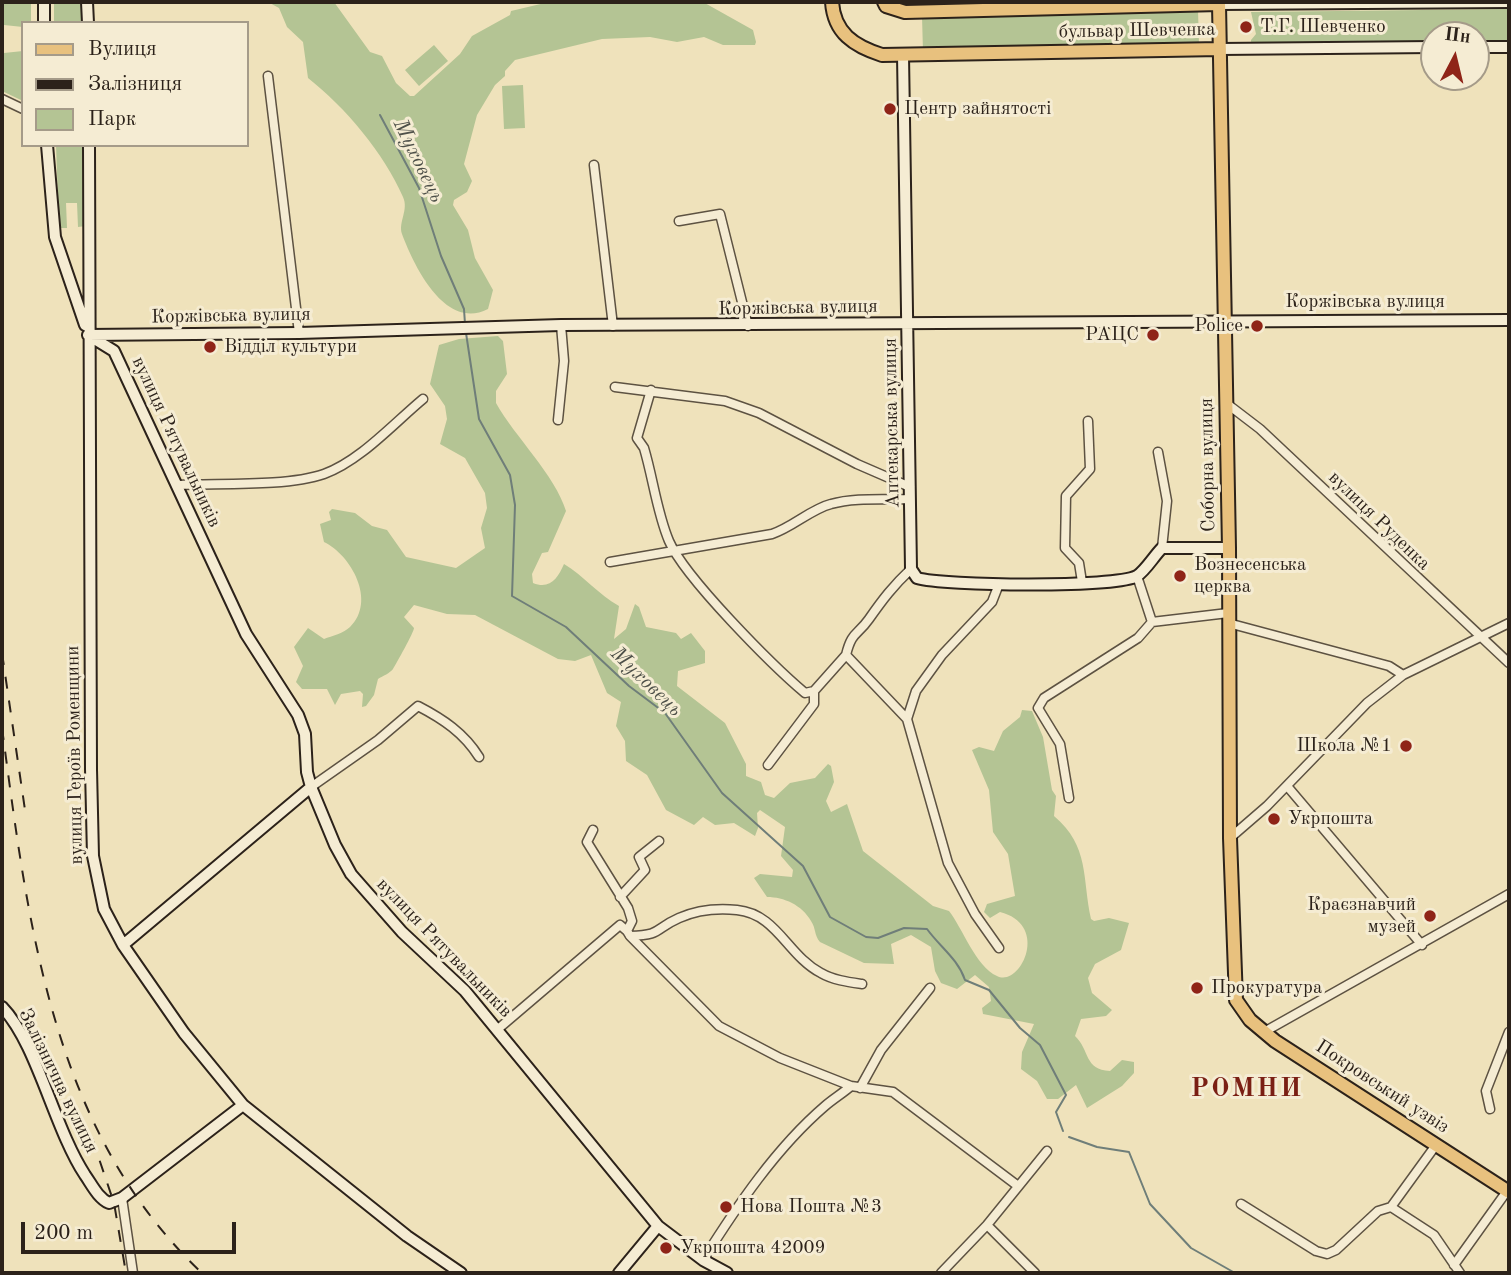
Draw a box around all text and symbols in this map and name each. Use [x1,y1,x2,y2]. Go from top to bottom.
place label: Т.Г. Шевченко [1260,16,1386,38]
street label: бульвар Шевченка [1058,18,1216,44]
marker: Т.Г. Шевченко [1238,19,1254,35]
legend [21,21,248,147]
north arrow [1420,21,1490,91]
text: Пн [1443,26,1472,48]
text: Вулиця [88,39,157,60]
text: Залізниця [88,74,182,95]
place label: Центр зайнятості [904,98,1051,120]
marker: Центр зайнятості [882,101,898,117]
text: Парк [88,109,136,130]
water label: Муховець [387,115,449,207]
street label: Коржівська вулиця [1285,291,1445,313]
street label: Коржівська вулиця [718,295,878,321]
street label: Коржівська вулиця [151,303,311,329]
place label: Police [1194,315,1243,337]
marker: Police [1249,318,1265,334]
place label: РАЦС [1085,324,1139,346]
marker: РАЦС [1145,327,1161,343]
place label: Відділ культури [224,336,357,358]
street label: Аптекарська вулиця [879,338,905,508]
marker: Відділ культури [202,339,218,355]
street label: вулиця Рятувальників [126,353,226,531]
street label: Соборна вулиця [1195,398,1221,532]
street label: вулиця Руденка [1323,467,1435,575]
place label: Вознесенська церква [1194,554,1306,598]
marker: Вознесенська церква [1172,568,1188,584]
water label: Муховець [605,642,687,722]
street label: вулиця Героїв Роменщини [62,645,88,865]
place label: Школа №1 [1297,735,1392,757]
marker: Школа №1 [1398,738,1414,754]
place label: Укрпошта [1288,808,1373,830]
marker: Укрпошта [1266,811,1282,827]
street label: вулиця Рятувальників [371,873,517,1023]
place label: Краєзнавчий музей [1307,894,1416,938]
marker: Краєзнавчий музей [1422,908,1438,924]
place label: Прокуратура [1211,977,1322,999]
marker: Прокуратура [1189,980,1205,996]
street label: Залізнична вулиця [13,1005,103,1157]
street label: Покровський узвіз [1311,1035,1453,1139]
district label: РОМНИ [1191,1073,1303,1105]
place label: Нова Пошта №3 [740,1196,882,1218]
marker: Нова Пошта №3 [718,1199,734,1215]
scale bar [24,1208,240,1252]
text: 200 m [34,1223,93,1244]
place label: Укрпошта 42009 [680,1237,825,1259]
marker: Укрпошта 42009 [658,1240,674,1256]

